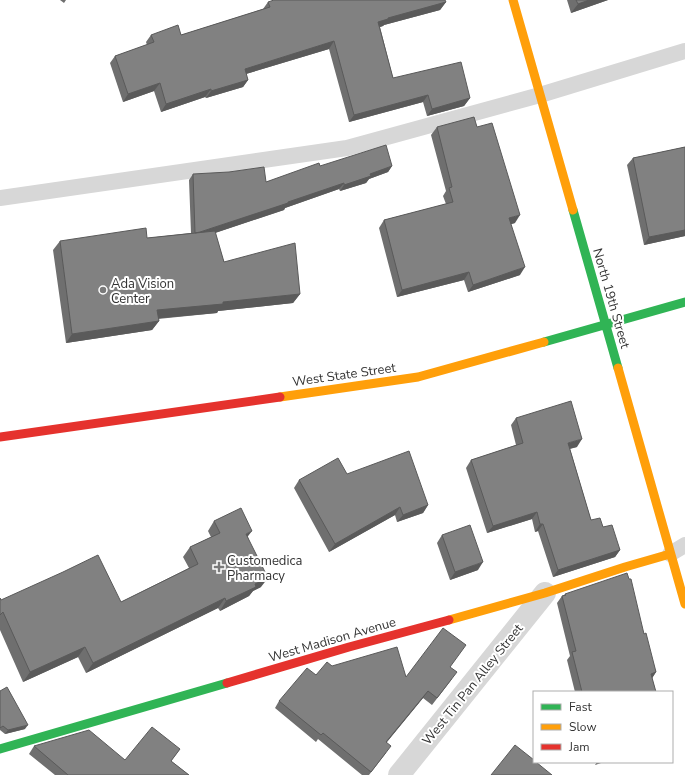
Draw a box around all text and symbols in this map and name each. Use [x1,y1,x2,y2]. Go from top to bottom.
street label: North 19th Street [588,246,634,351]
place label: Ada Vision Center [111,275,174,308]
marker: Ada Vision Center [98,285,108,295]
street label: West State Street [291,359,397,391]
place label: Customedica Pharmacy [227,552,302,585]
marker: Customedica Pharmacy [214,562,224,572]
street label: West Madison Avenue [267,613,398,667]
street label: West Tin Pan Alley Street [418,620,528,749]
legend [533,691,673,763]
text: Fast [569,699,592,715]
text: Slow [569,719,597,735]
text: Jam [568,739,590,755]

